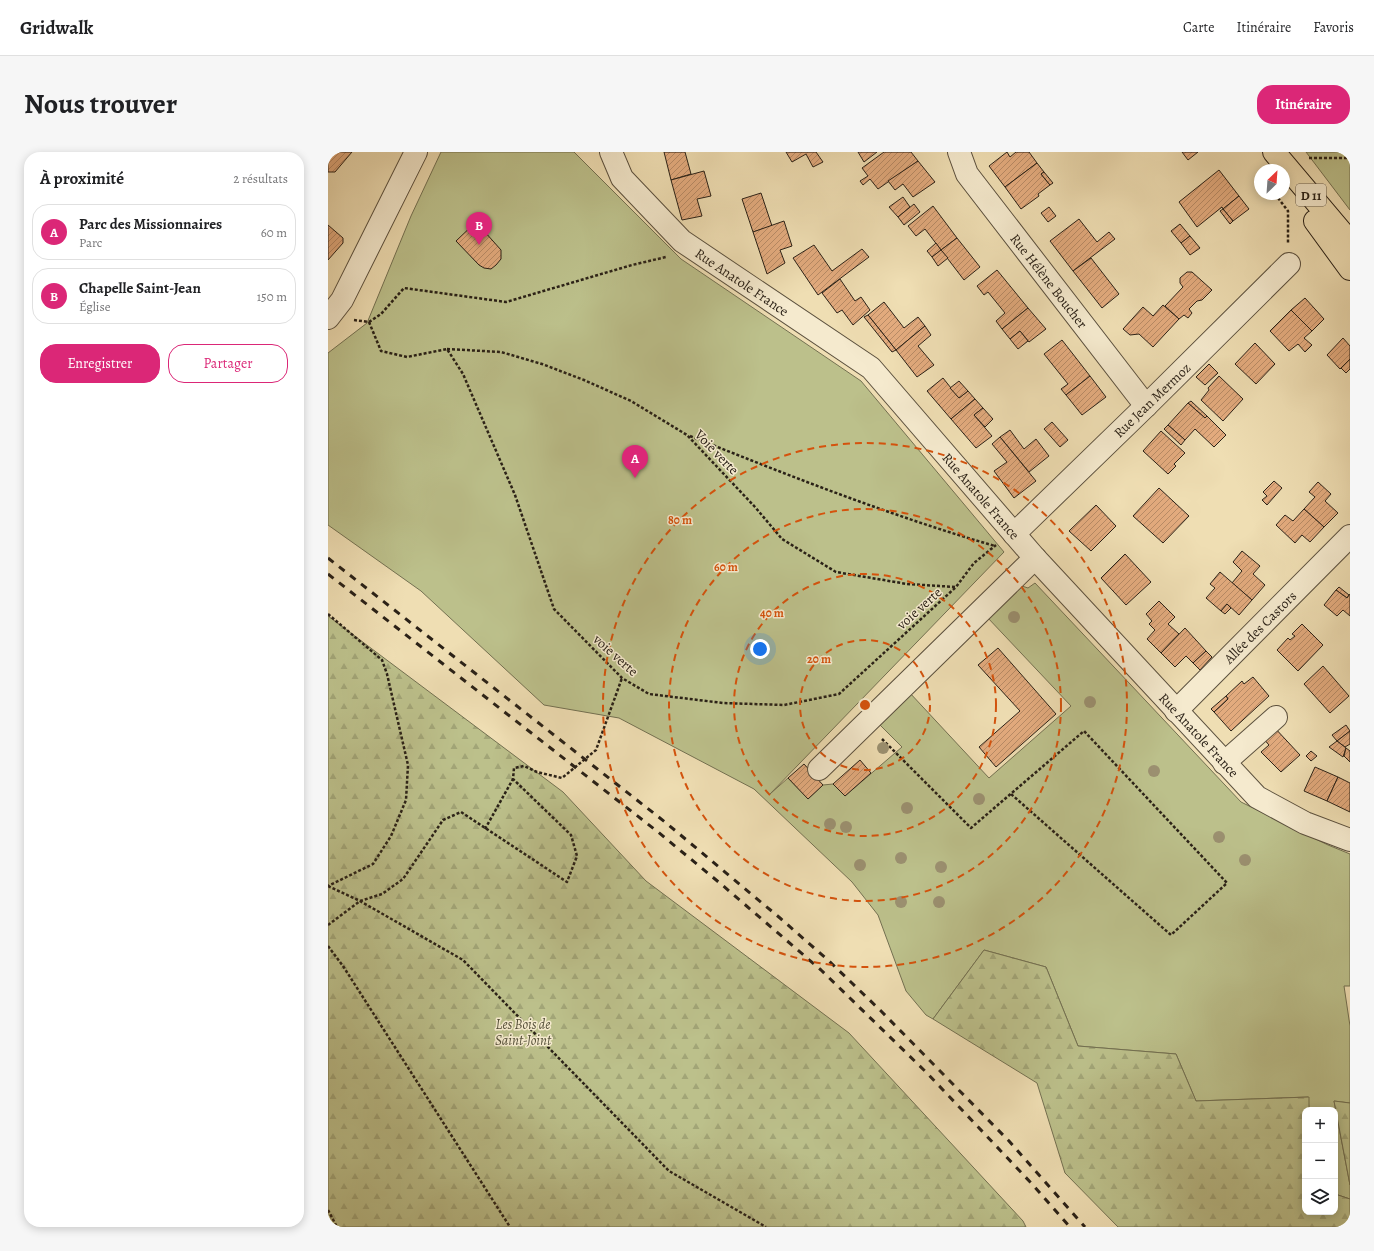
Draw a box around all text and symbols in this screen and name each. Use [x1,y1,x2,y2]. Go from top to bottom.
text: Gridwalk [20,15,93,41]
text: Carte [1183,18,1214,37]
text: Itinéraire [1236,18,1291,37]
text: Favoris [1313,18,1354,37]
text: Nous trouver [24,85,177,123]
button: Itinéraire [1257,85,1350,124]
north arrow [1254,164,1290,200]
text: À proximité [40,167,124,190]
text: 2 résultats [233,170,288,187]
road number: D 11 [1296,184,1326,206]
pin: B [466,212,492,245]
text: Parc des Missionnaires [79,214,222,234]
text: A [50,224,58,241]
text: 60 m [261,224,287,241]
street label: Rue Hélène Boucher [1006,230,1092,333]
text: Parc [79,234,102,251]
street label: Rue Anatole France [691,244,792,321]
text: Chapelle Saint-Jean [79,278,201,298]
text: B [50,288,58,305]
text: 150 m [257,288,287,305]
text: Église [79,298,111,315]
button: Enregistrer [40,344,160,383]
button: Partager [168,344,288,383]
street label: Rue Jean Mermoz [1110,359,1195,442]
street label: Voie verte [690,425,743,479]
pin: A [622,445,648,478]
street label: Rue Anatole France [938,449,1024,544]
text: 80 m [668,512,692,528]
text: 60 m [714,559,738,575]
street label: voie verte [892,583,946,634]
street label: Allée des Castors [1219,587,1301,669]
text: 40 m [760,605,784,621]
street label: voie verte [588,629,642,681]
your location [750,639,770,659]
text: 20 m [807,651,831,667]
street label: Rue Anatole France [1154,689,1243,782]
centre of rings [858,698,872,712]
park label: Les Bois de Saint-Joint [495,1015,552,1050]
map controls [1302,1107,1338,1215]
button: + [1302,1107,1338,1143]
button: − [1302,1143,1338,1179]
button: layers [1302,1179,1338,1215]

